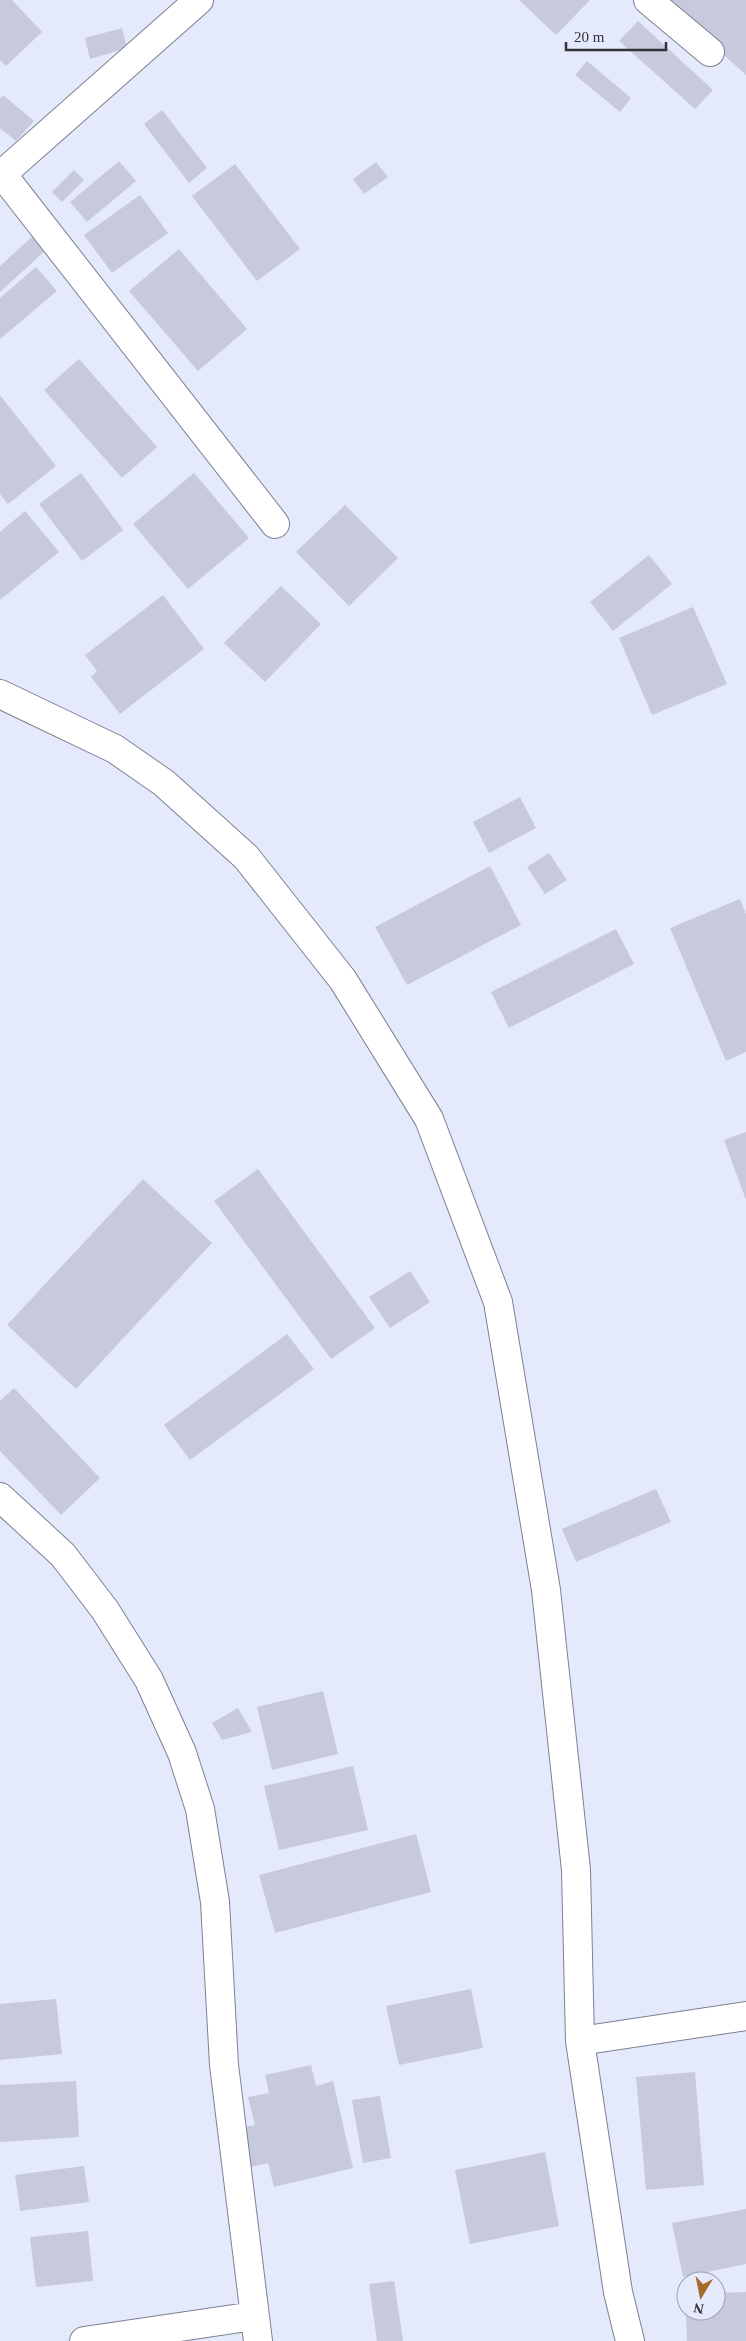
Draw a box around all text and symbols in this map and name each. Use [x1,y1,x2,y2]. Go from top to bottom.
scale bar [566,20,666,52]
text: 20 m [574,29,605,45]
north arrow [676,2271,726,2321]
text: N [693,2300,705,2317]

